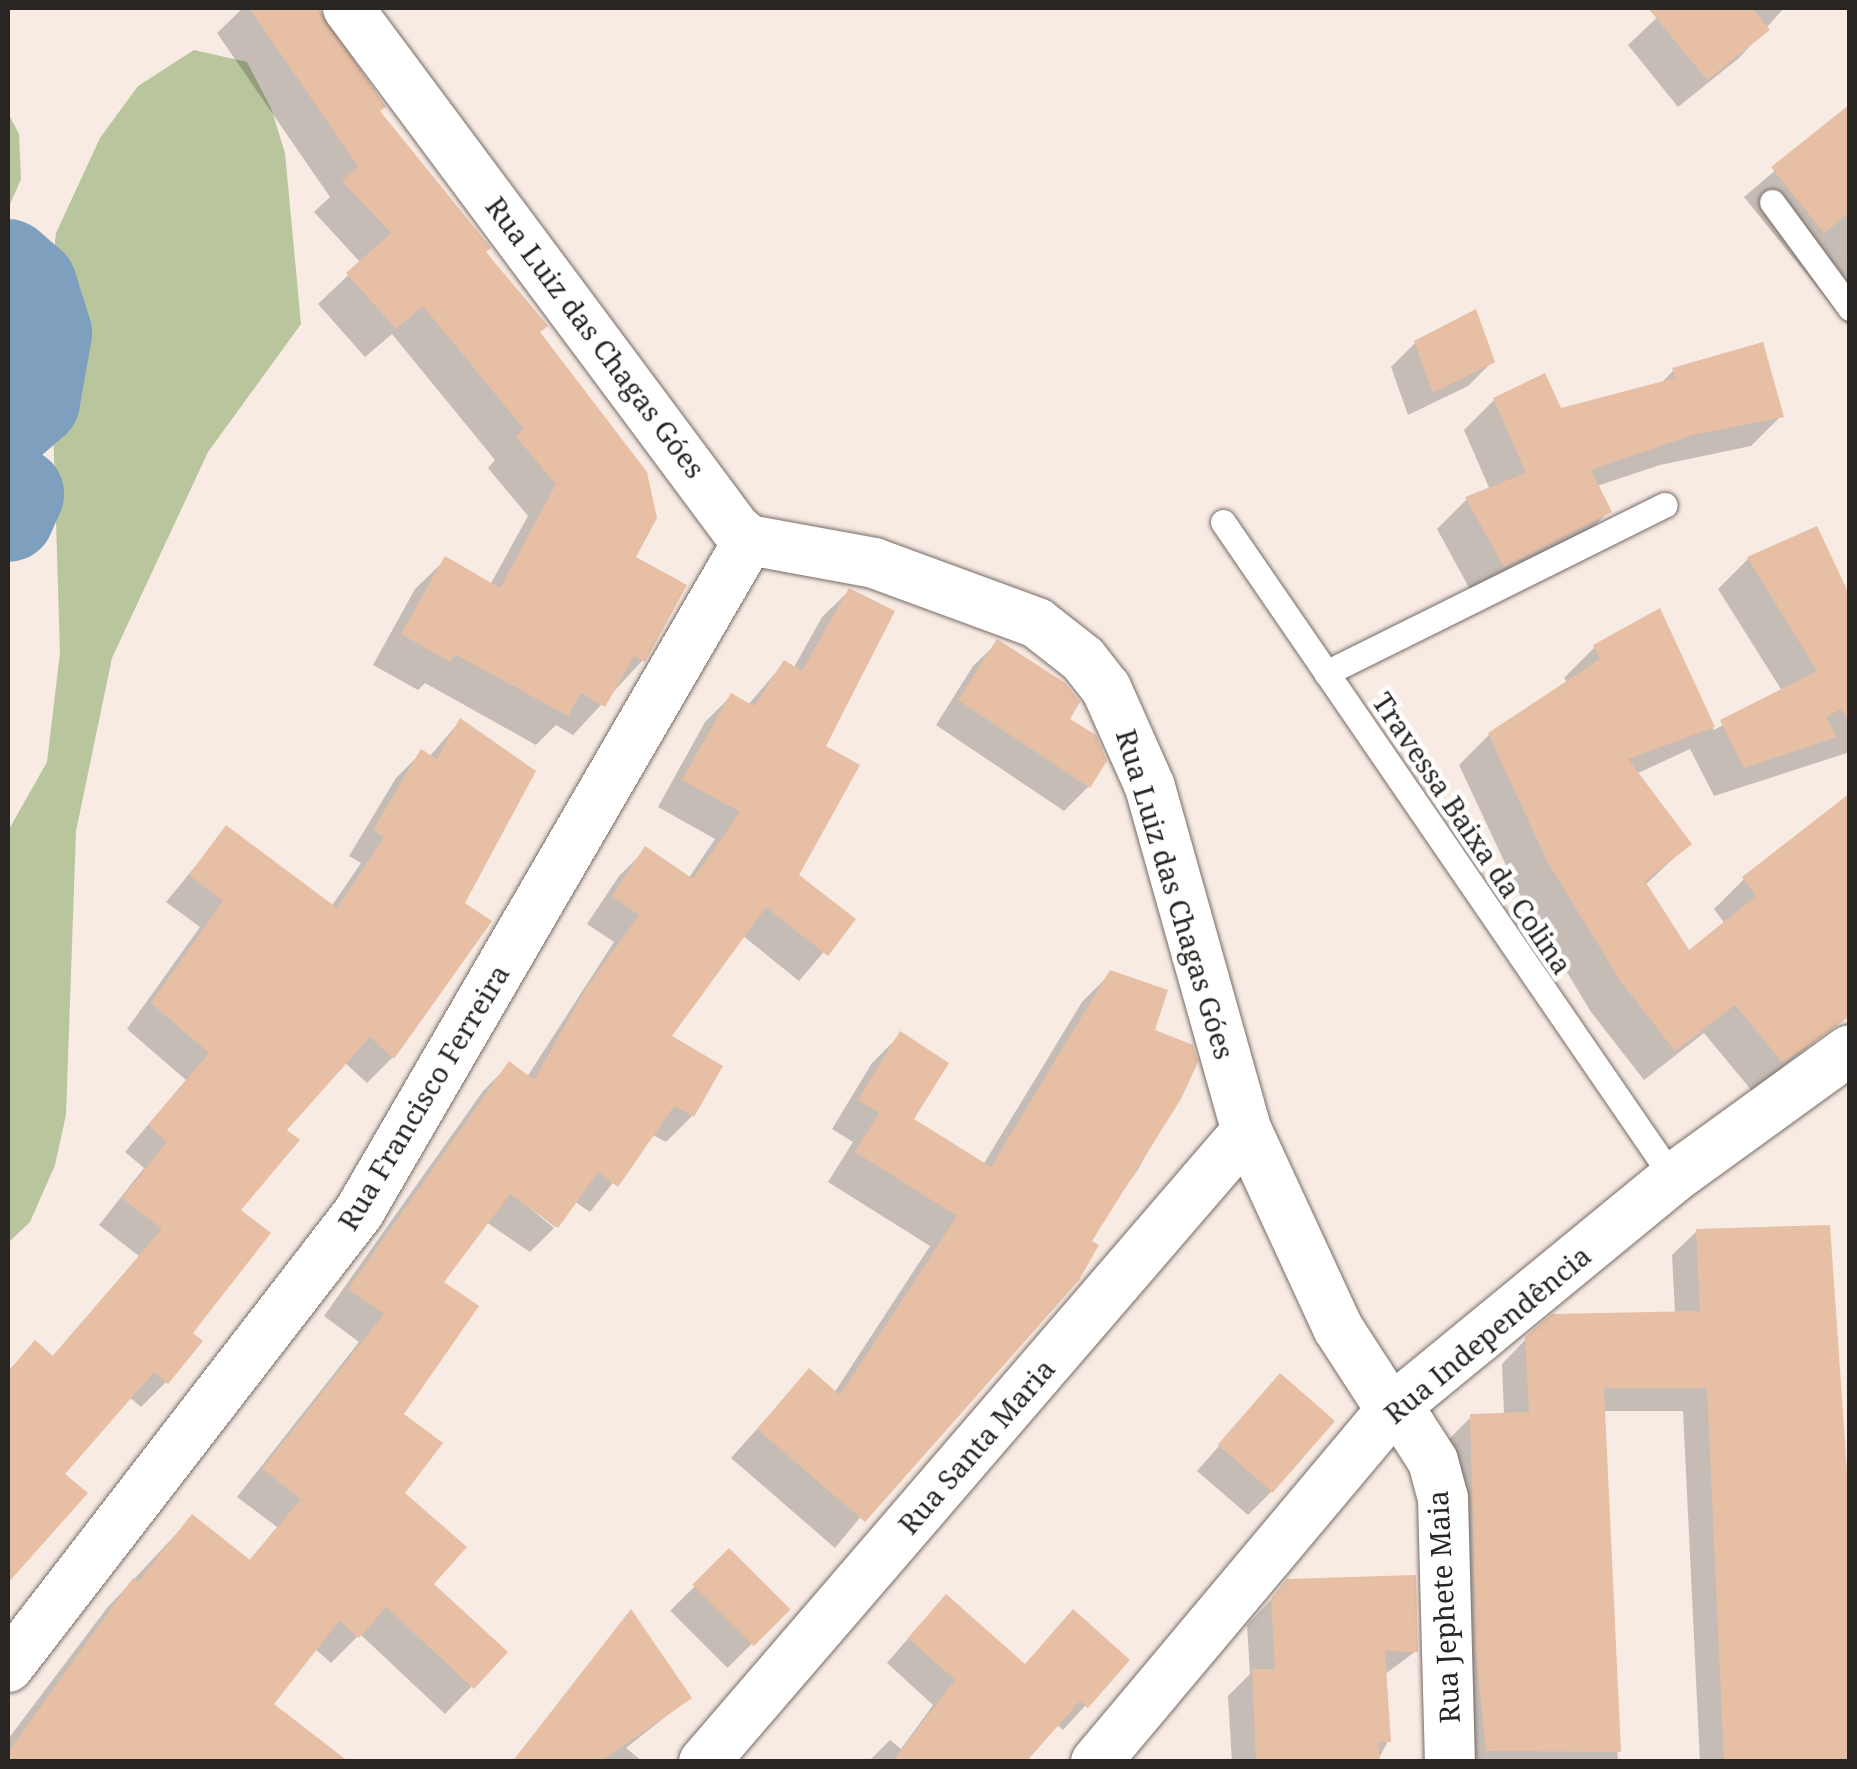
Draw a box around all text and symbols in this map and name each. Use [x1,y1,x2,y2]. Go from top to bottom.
street label: Rua Luiz das Chagas Góes [479,190,713,484]
street label: Travessa Baixa da Colina [1366,686,1580,980]
street label: Rua Luiz das Chagas Góes [1110,725,1242,1063]
street label: Rua Francisco Ferreira [330,958,516,1236]
street label: Rua Independência [1377,1238,1597,1430]
street label: Rua Santa Maria [891,1352,1061,1540]
street label: Rua Jephete Maia [1420,1490,1466,1724]

